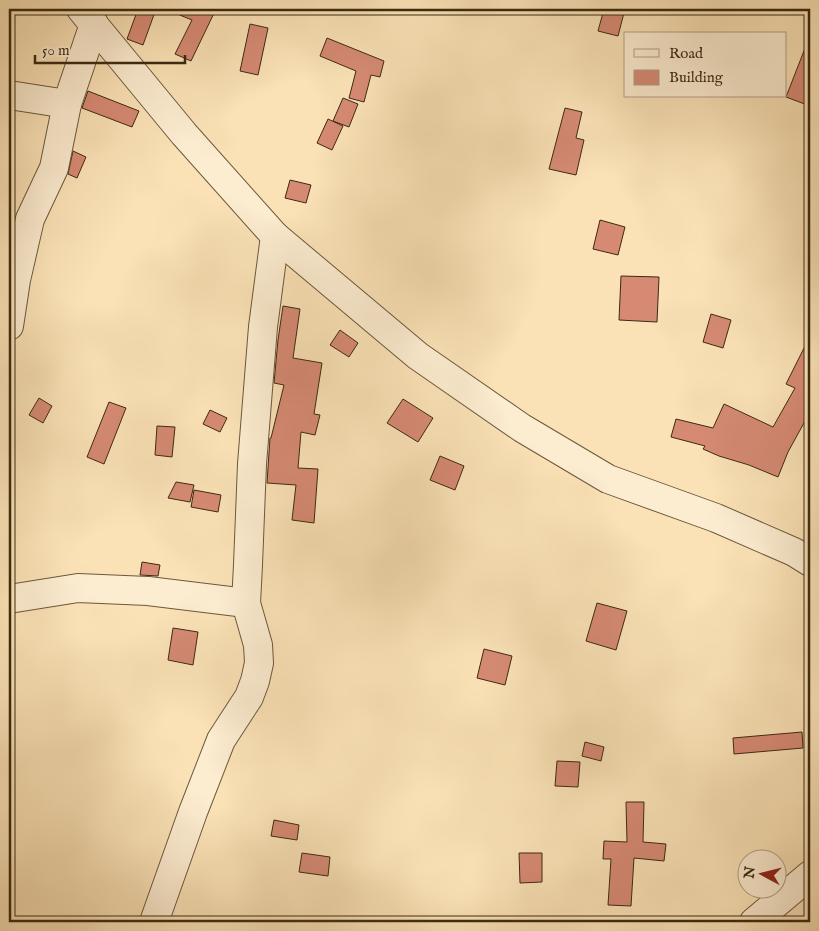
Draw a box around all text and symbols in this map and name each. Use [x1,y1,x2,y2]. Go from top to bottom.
scale bar [35,32,185,64]
legend [624,32,786,98]
text: 50 m [42,41,70,60]
text: Road [669,44,704,63]
text: Building [669,68,724,87]
north arrow [736,848,786,898]
text: N [740,865,760,881]

